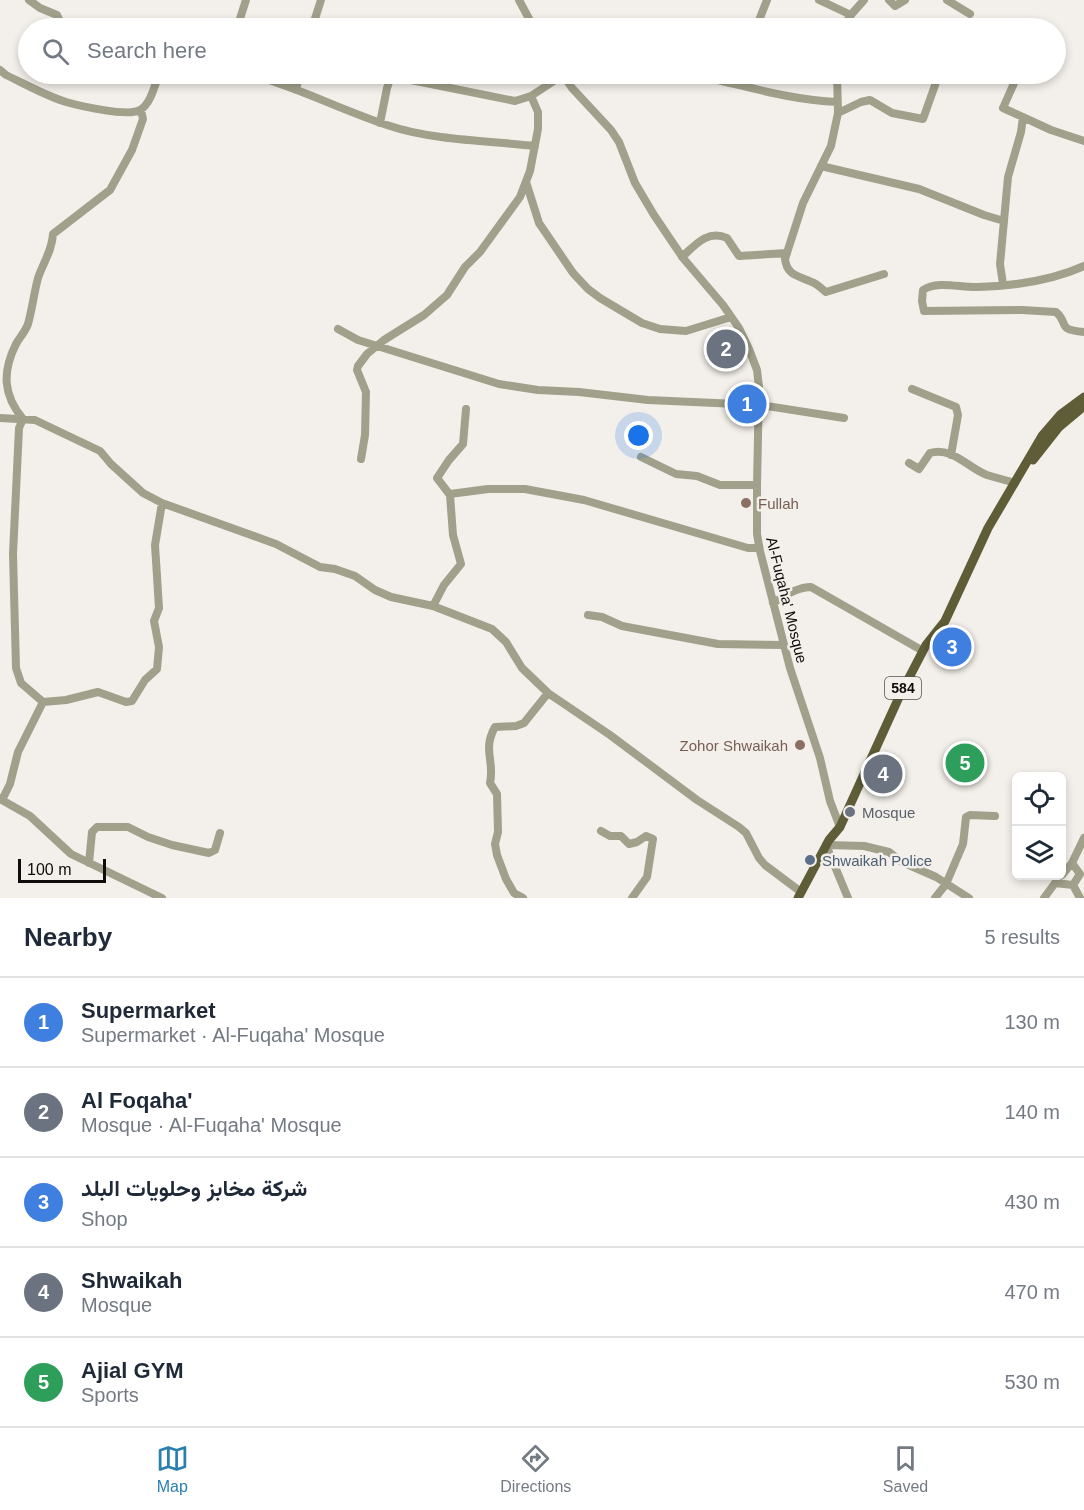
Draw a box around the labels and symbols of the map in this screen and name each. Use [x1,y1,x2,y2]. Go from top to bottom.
pin: 2 [706,326,746,372]
pin: 1 [728,382,766,426]
your location [624,421,653,450]
place label: Fullah [758,495,799,512]
marker: Fullah [739,496,753,510]
street label: Al-Fuqaha' Mosque [763,535,811,665]
pin: 3 [932,624,972,670]
road number: 584 [885,677,921,699]
place label: Zohor Shwaikah [680,737,788,754]
marker: Zohor Shwaikah [793,738,807,752]
pin: 5 [946,740,984,786]
pin: 4 [864,752,902,796]
place label: Mosque [862,804,915,821]
marker: Mosque [843,805,857,819]
place label: Shwaikah Police [822,852,932,869]
marker: Shwaikah Police [803,853,817,867]
scale bar [18,856,106,884]

